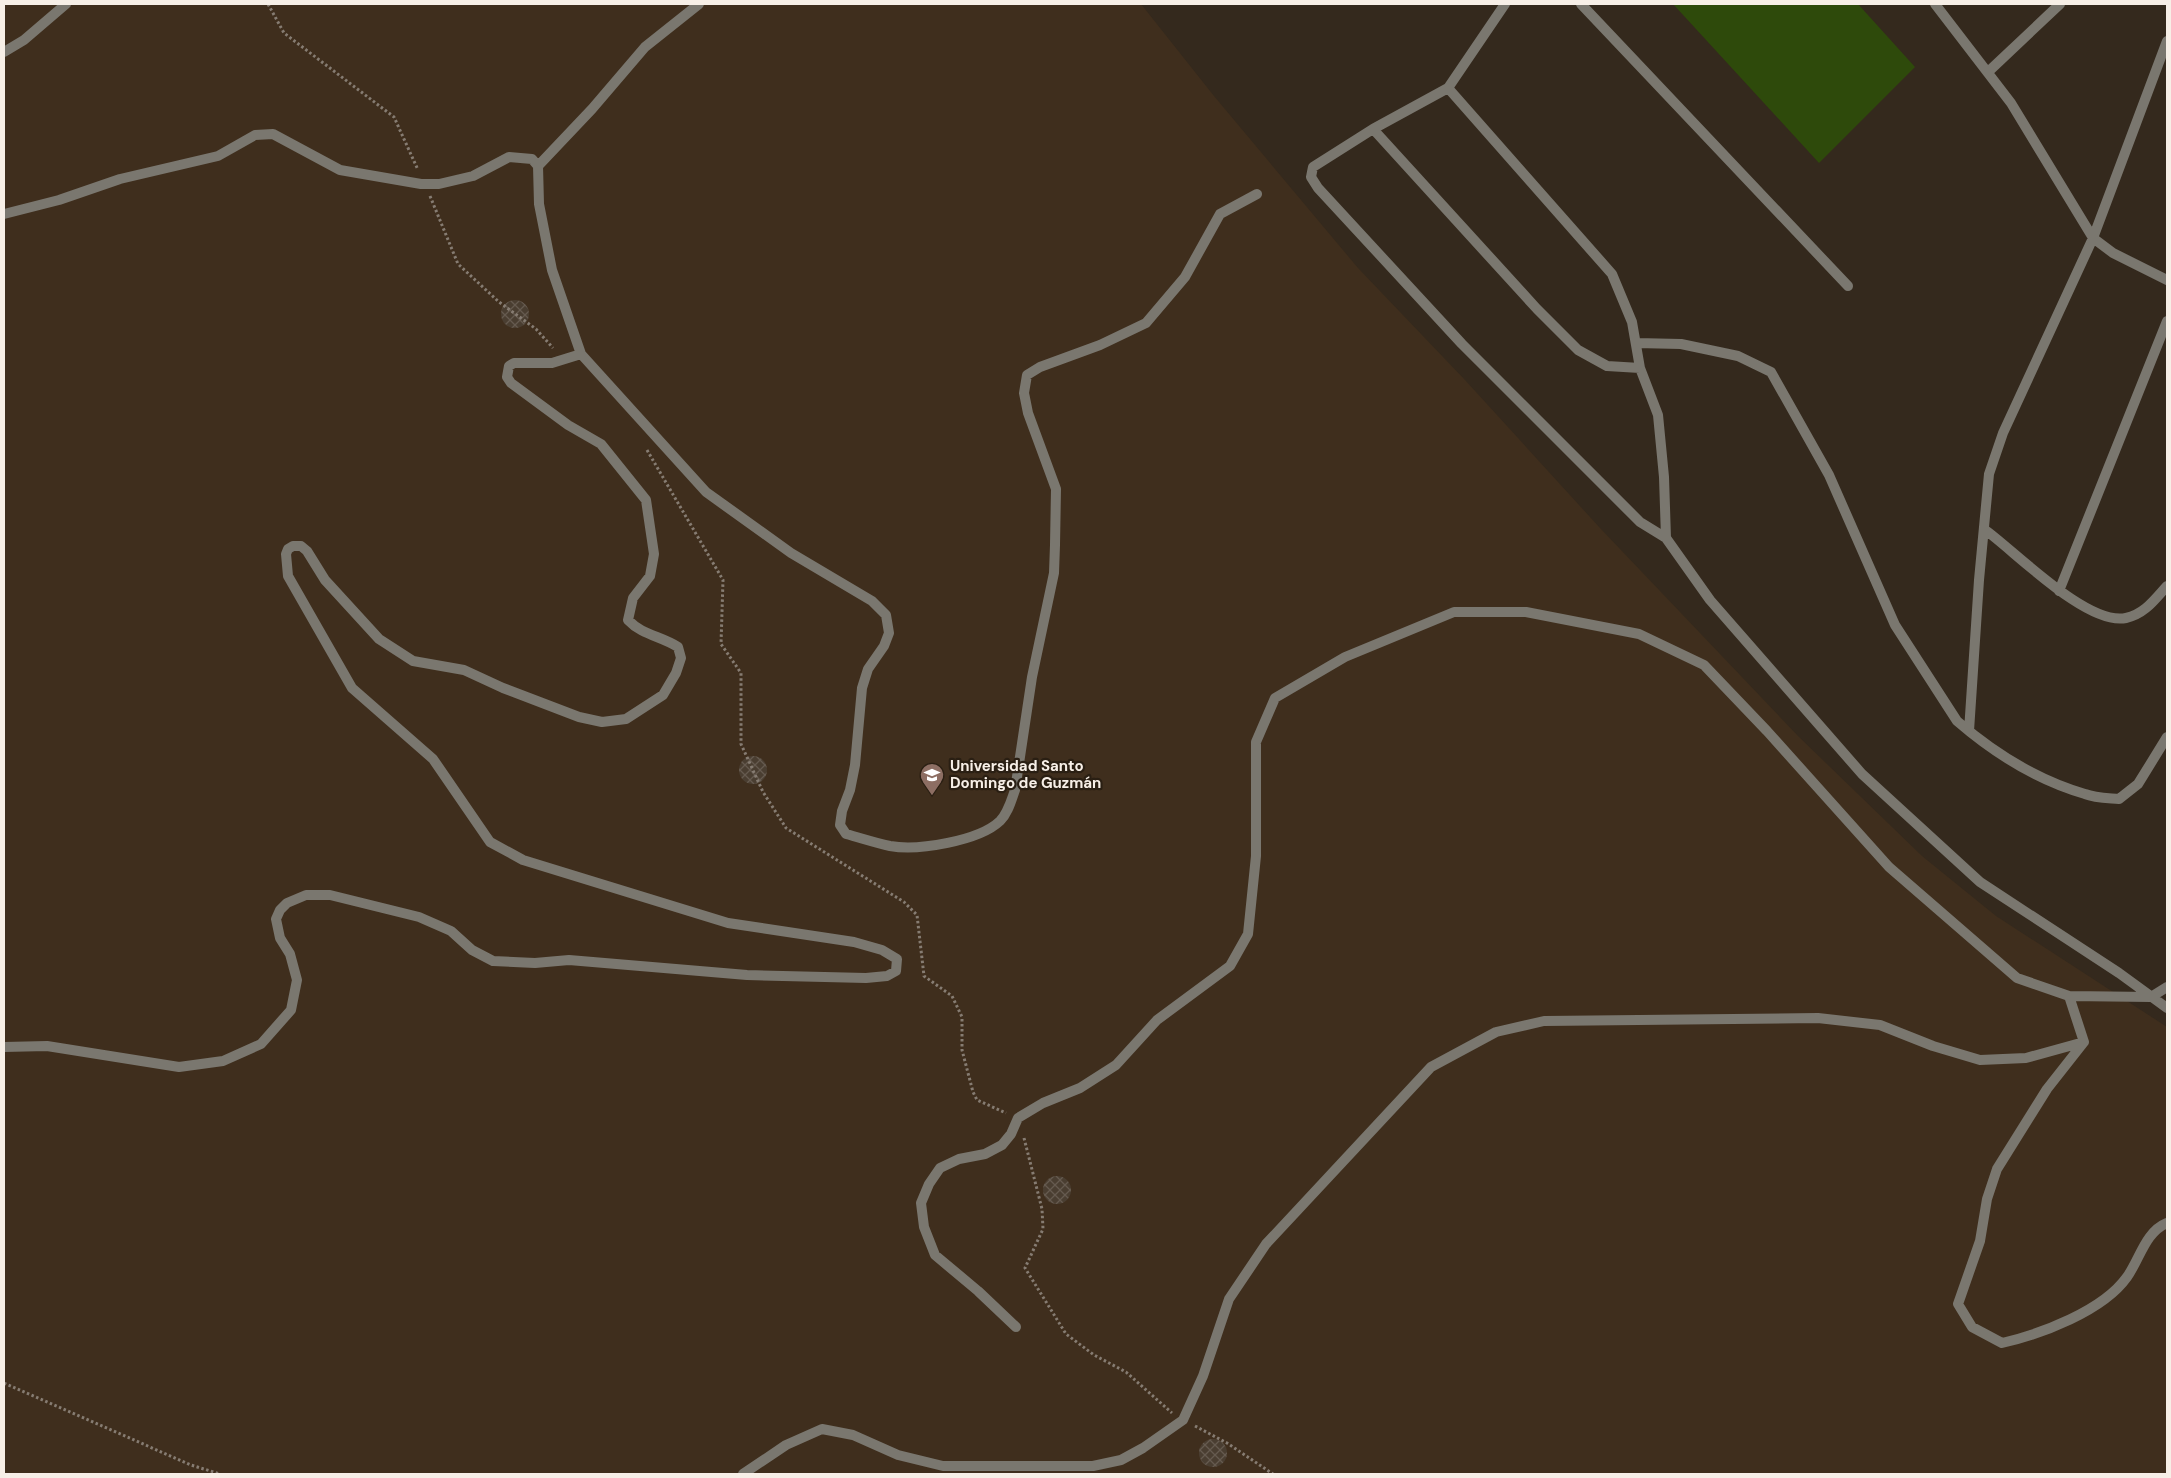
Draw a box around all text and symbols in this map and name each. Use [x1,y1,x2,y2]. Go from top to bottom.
place label: Universidad Santo Domingo de Guzmán [950,756,1101,793]
school or university icon: Universidad Santo Domingo de Guzmán [919,762,945,796]

